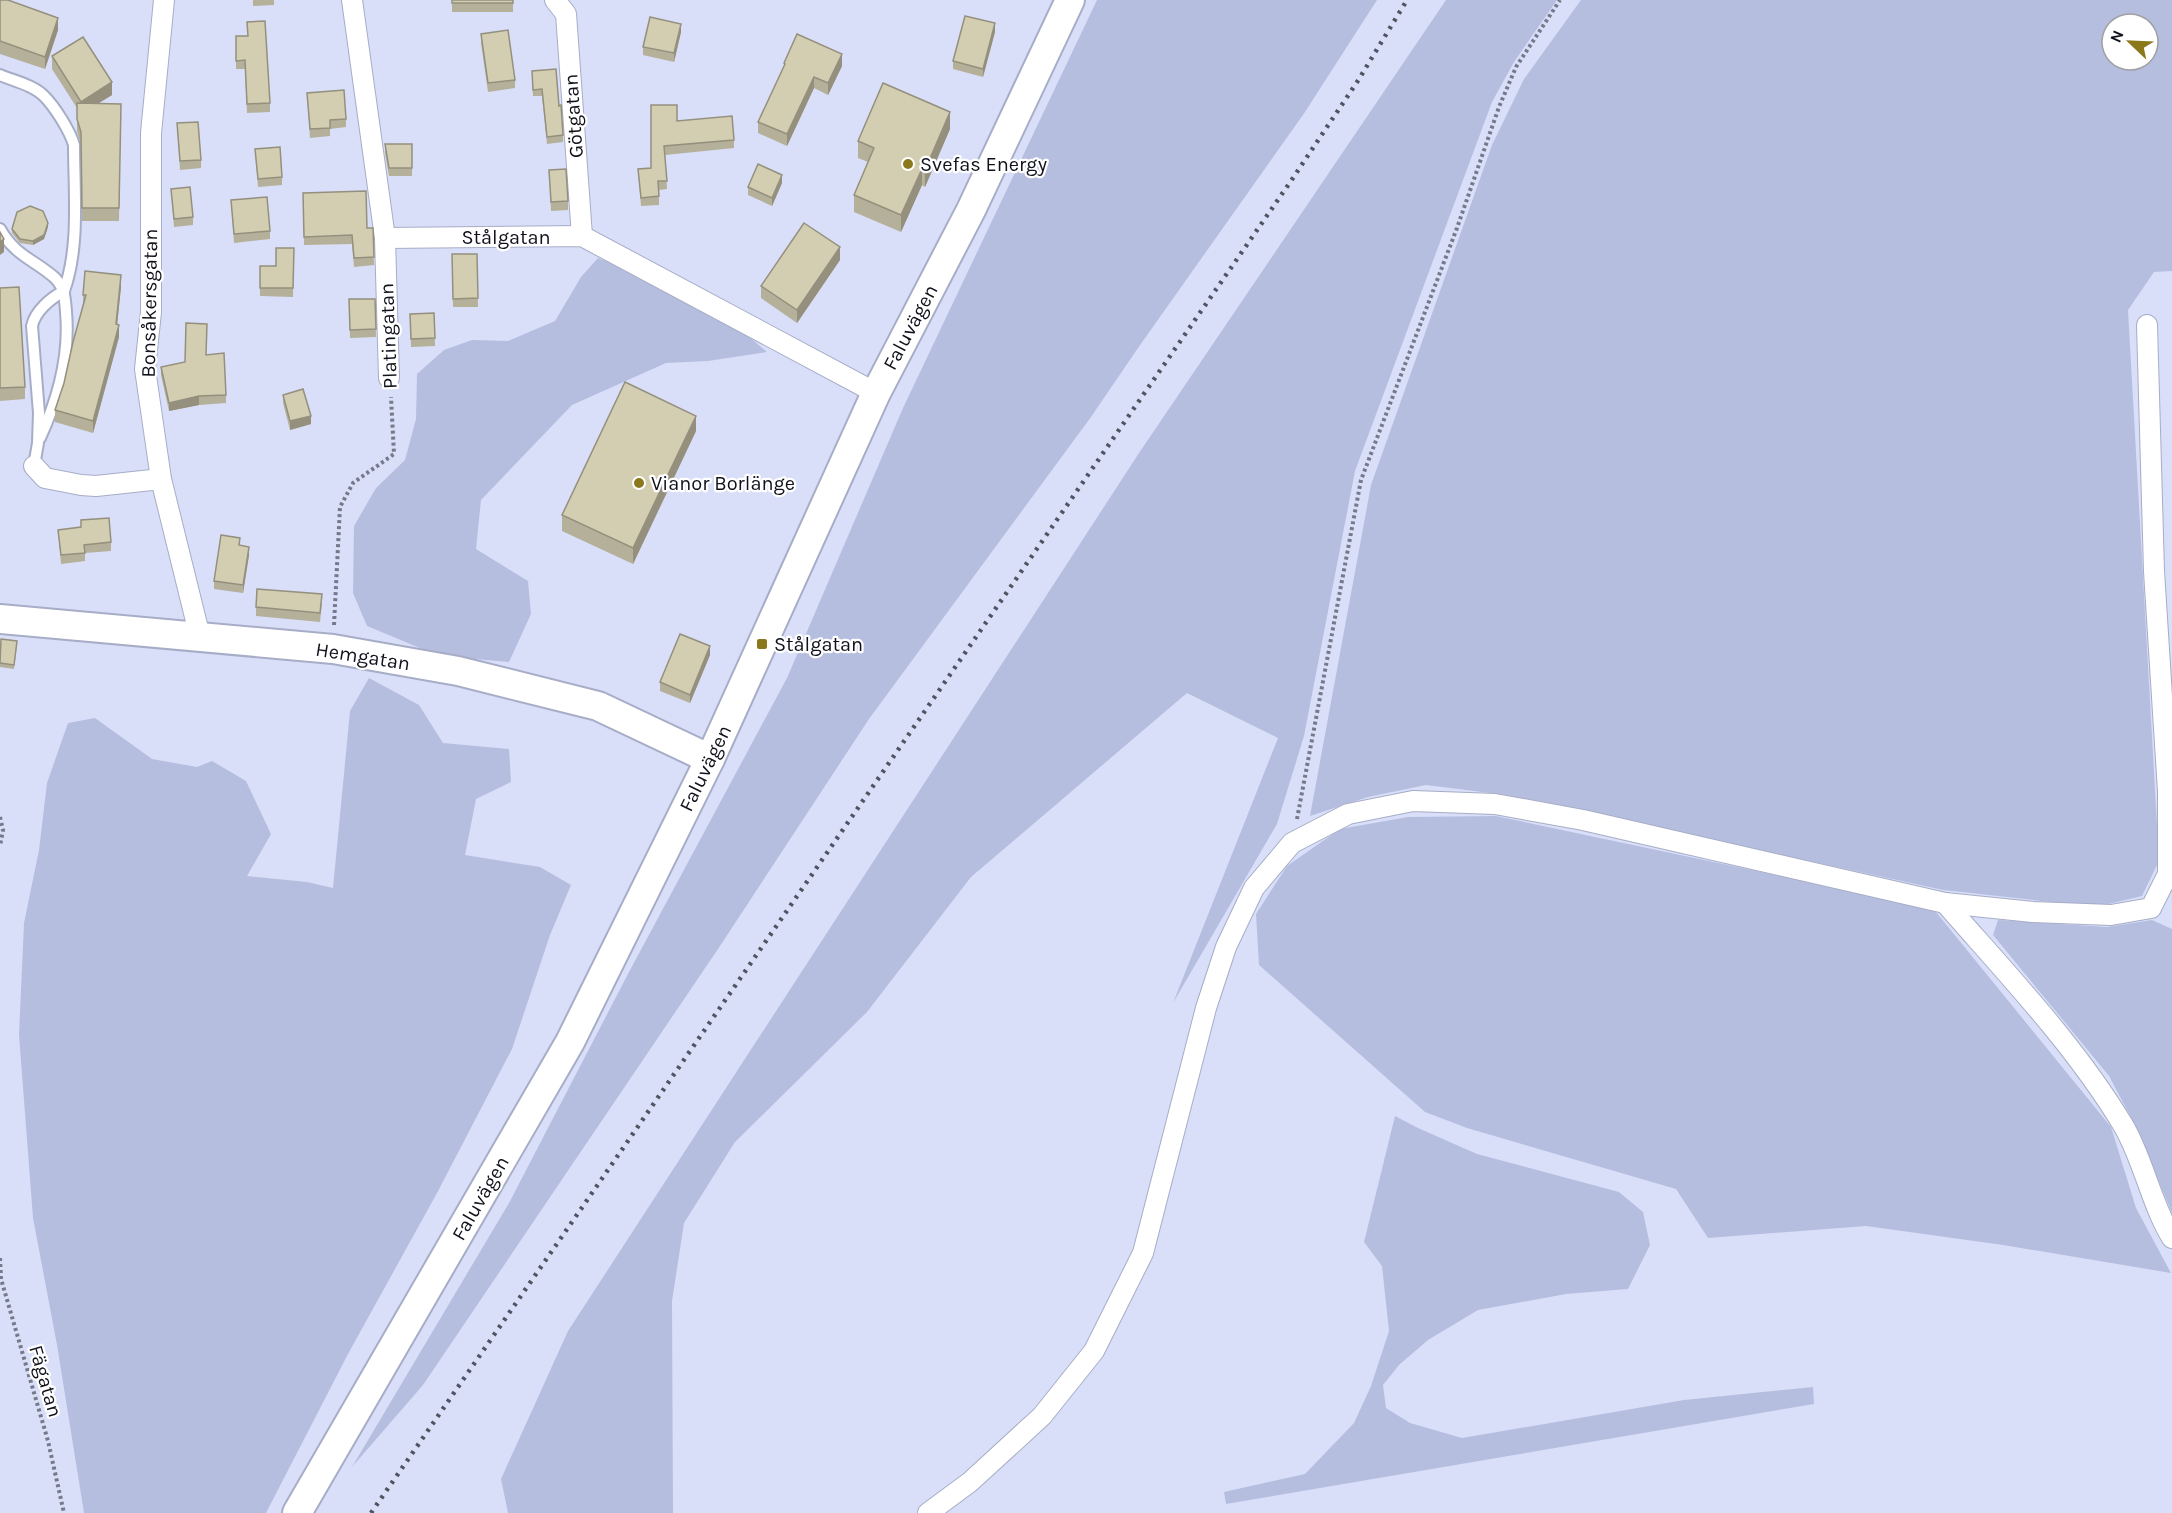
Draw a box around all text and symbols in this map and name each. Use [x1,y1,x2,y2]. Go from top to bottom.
north arrow [2100,12,2160,72]
text: N [2106,27,2128,45]
street label: Götgatan [559,73,588,159]
place label: Svefas Energy [920,153,1047,176]
marker: Svefas Energy [901,157,915,171]
street label: Stålgatan [461,226,551,249]
street label: Bonsåkersgatan [137,228,162,378]
street label: Faluvägen [878,281,943,374]
street label: Platingatan [375,283,402,389]
place label: Vianor Borlänge [651,472,795,495]
marker: Vianor Borlänge [632,476,646,490]
place label: Stålgatan [774,633,863,656]
marker: Stålgatan [755,637,769,651]
street label: Hemgatan [314,638,412,675]
street label: Faluvägen [675,721,736,815]
street label: Faluvägen [447,1152,514,1244]
street label: Fägatan [24,1342,67,1420]

